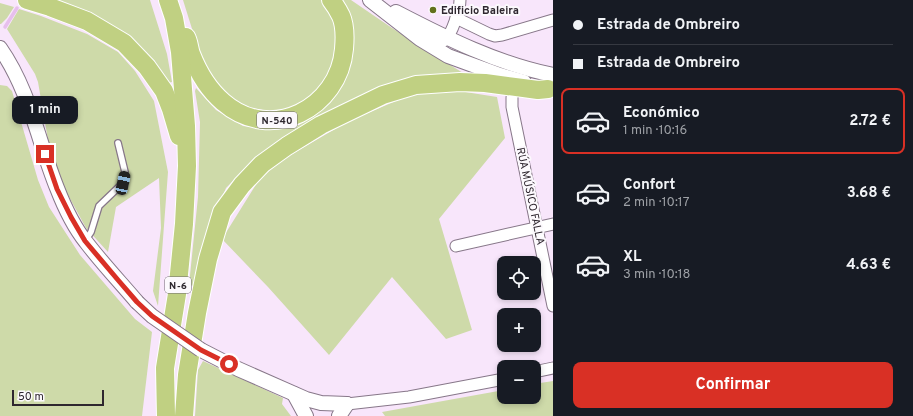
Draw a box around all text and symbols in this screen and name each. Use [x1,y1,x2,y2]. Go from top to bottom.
place label: Edificio Baleira [441,4,519,18]
marker: Edificio Baleira [428,5,438,15]
text: Estrada de Ombreiro [597,16,740,35]
text: Estrada de Ombreiro [597,54,740,73]
callout: 1 min [12,96,78,124]
text: 1 min [29,102,61,118]
icon: car [575,103,611,139]
text: Económico [623,104,700,123]
road number: N-540 [257,112,297,128]
text: 2.72 € [849,112,891,131]
text: 1 min · 10:16 [623,123,687,139]
route end [36,145,54,163]
street label: RÚA MÚSICO FALLA [513,146,548,246]
car [115,170,131,196]
icon: car [575,175,611,211]
text: Confort [623,176,675,195]
text: 3.68 € [847,184,891,203]
text: 2 min · 10:17 [623,195,689,211]
icon: car [575,247,611,283]
text: XL [623,248,641,267]
map controls [497,256,541,404]
button: locate [497,256,541,300]
text: 4.63 € [846,256,891,275]
text: 3 min · 10:18 [623,267,691,283]
road number: N-6 [165,277,191,293]
button: + [497,308,541,352]
route start [220,355,238,373]
button: − [497,360,541,404]
button: Confirmar [573,362,893,408]
scale bar [12,388,104,407]
text: 50 m [18,390,44,404]

